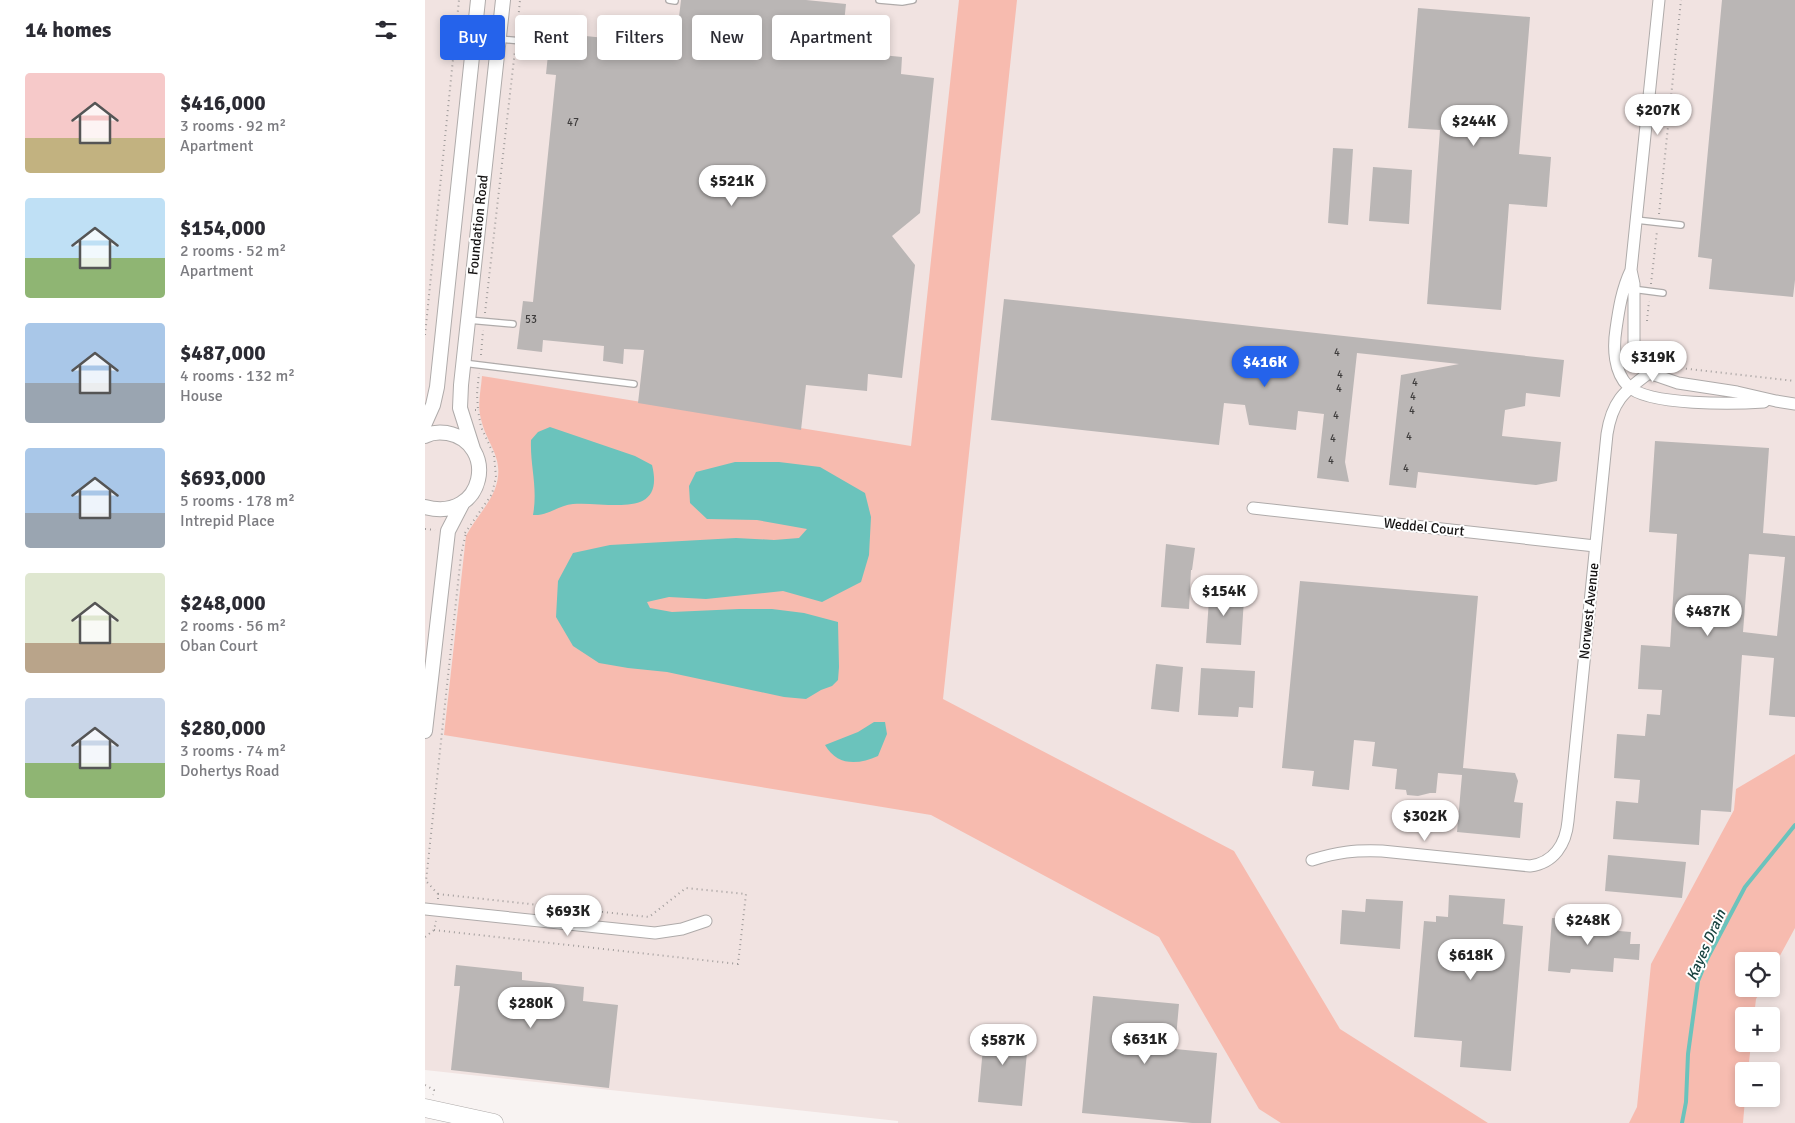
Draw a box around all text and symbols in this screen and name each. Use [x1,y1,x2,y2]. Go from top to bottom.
chip: Buy [440,15,505,60]
chip: Rent [515,15,587,60]
chip: Filters [597,15,682,60]
chip: New [692,15,762,60]
chip: Apartment [772,15,890,60]
icon: filters [372,16,400,44]
text: 14 homes [25,17,111,43]
text: $416,000 [180,90,266,116]
icon: home [65,93,125,153]
pin: $207K [1623,94,1693,136]
text: $207K [1636,100,1680,120]
pin: $244K [1439,104,1509,147]
text: $244K [1452,111,1496,131]
text: 3 rooms · 92 m² [180,116,286,136]
house number: 47 [567,116,579,129]
text: Apartment [180,136,253,156]
pin: $521K [697,164,767,207]
text: $521K [710,171,754,191]
street label: Foundation Road [464,174,492,276]
text: $154,000 [180,215,266,241]
icon: home [65,218,125,278]
text: 2 rooms · 52 m² [180,241,286,261]
text: Apartment [180,261,253,281]
house number: 53 [525,313,537,326]
text: $487,000 [180,340,266,366]
pin: $319K [1618,340,1688,383]
icon: home [65,343,125,403]
pin: $416K [1230,346,1300,388]
house number: 4 [1334,346,1340,359]
text: $319K [1631,347,1675,367]
text: $416K [1243,352,1287,372]
text: 4 rooms · 132 m² [180,366,295,386]
house number: 4 [1337,368,1343,381]
house number: 4 [1412,376,1418,389]
house number: 4 [1336,382,1342,395]
text: House [180,386,223,406]
house number: 4 [1410,390,1416,403]
house number: 4 [1409,404,1415,417]
house number: 4 [1333,409,1339,422]
house number: 4 [1406,430,1412,443]
house number: 4 [1330,432,1336,445]
house number: 4 [1328,454,1334,467]
house number: 4 [1403,462,1409,475]
text: $693,000 [180,465,266,491]
icon: home [65,468,125,528]
text: 5 rooms · 178 m² [180,491,295,511]
text: Intrepid Place [180,511,275,531]
street label: Weddel Court [1383,514,1465,540]
street label: Norwest Avenue [1575,562,1603,660]
pin: $154K [1189,574,1259,617]
text: $154K [1202,581,1246,601]
text: $248,000 [180,590,266,616]
icon: home [65,593,125,653]
pin: $487K [1673,594,1743,637]
text: $487K [1686,601,1730,621]
text: 2 rooms · 56 m² [180,616,286,636]
text: Oban Court [180,636,258,656]
text: $280,000 [180,715,266,741]
icon: home [65,718,125,778]
text: 3 rooms · 74 m² [180,741,286,761]
text: Dohertys Road [180,761,280,781]
pin: $302K [1390,800,1460,842]
text: $302K [1403,806,1447,826]
pin: $693K [533,894,603,937]
text: $693K [546,901,590,921]
pin: $248K [1553,904,1623,946]
water label: Kayes Drain [1682,906,1730,983]
text: $248K [1566,910,1610,930]
pin: $618K [1436,938,1506,981]
text: $618K [1449,945,1493,965]
map controls [1735,952,1780,1107]
button: locate [1735,952,1780,997]
pin: $280K [496,986,566,1029]
text: $280K [509,993,553,1013]
button: + [1735,1007,1780,1052]
pin: $631K [1110,1022,1180,1065]
pin: $587K [968,1024,1038,1066]
text: $631K [1123,1029,1167,1049]
text: $587K [981,1030,1025,1050]
button: − [1735,1062,1780,1107]

